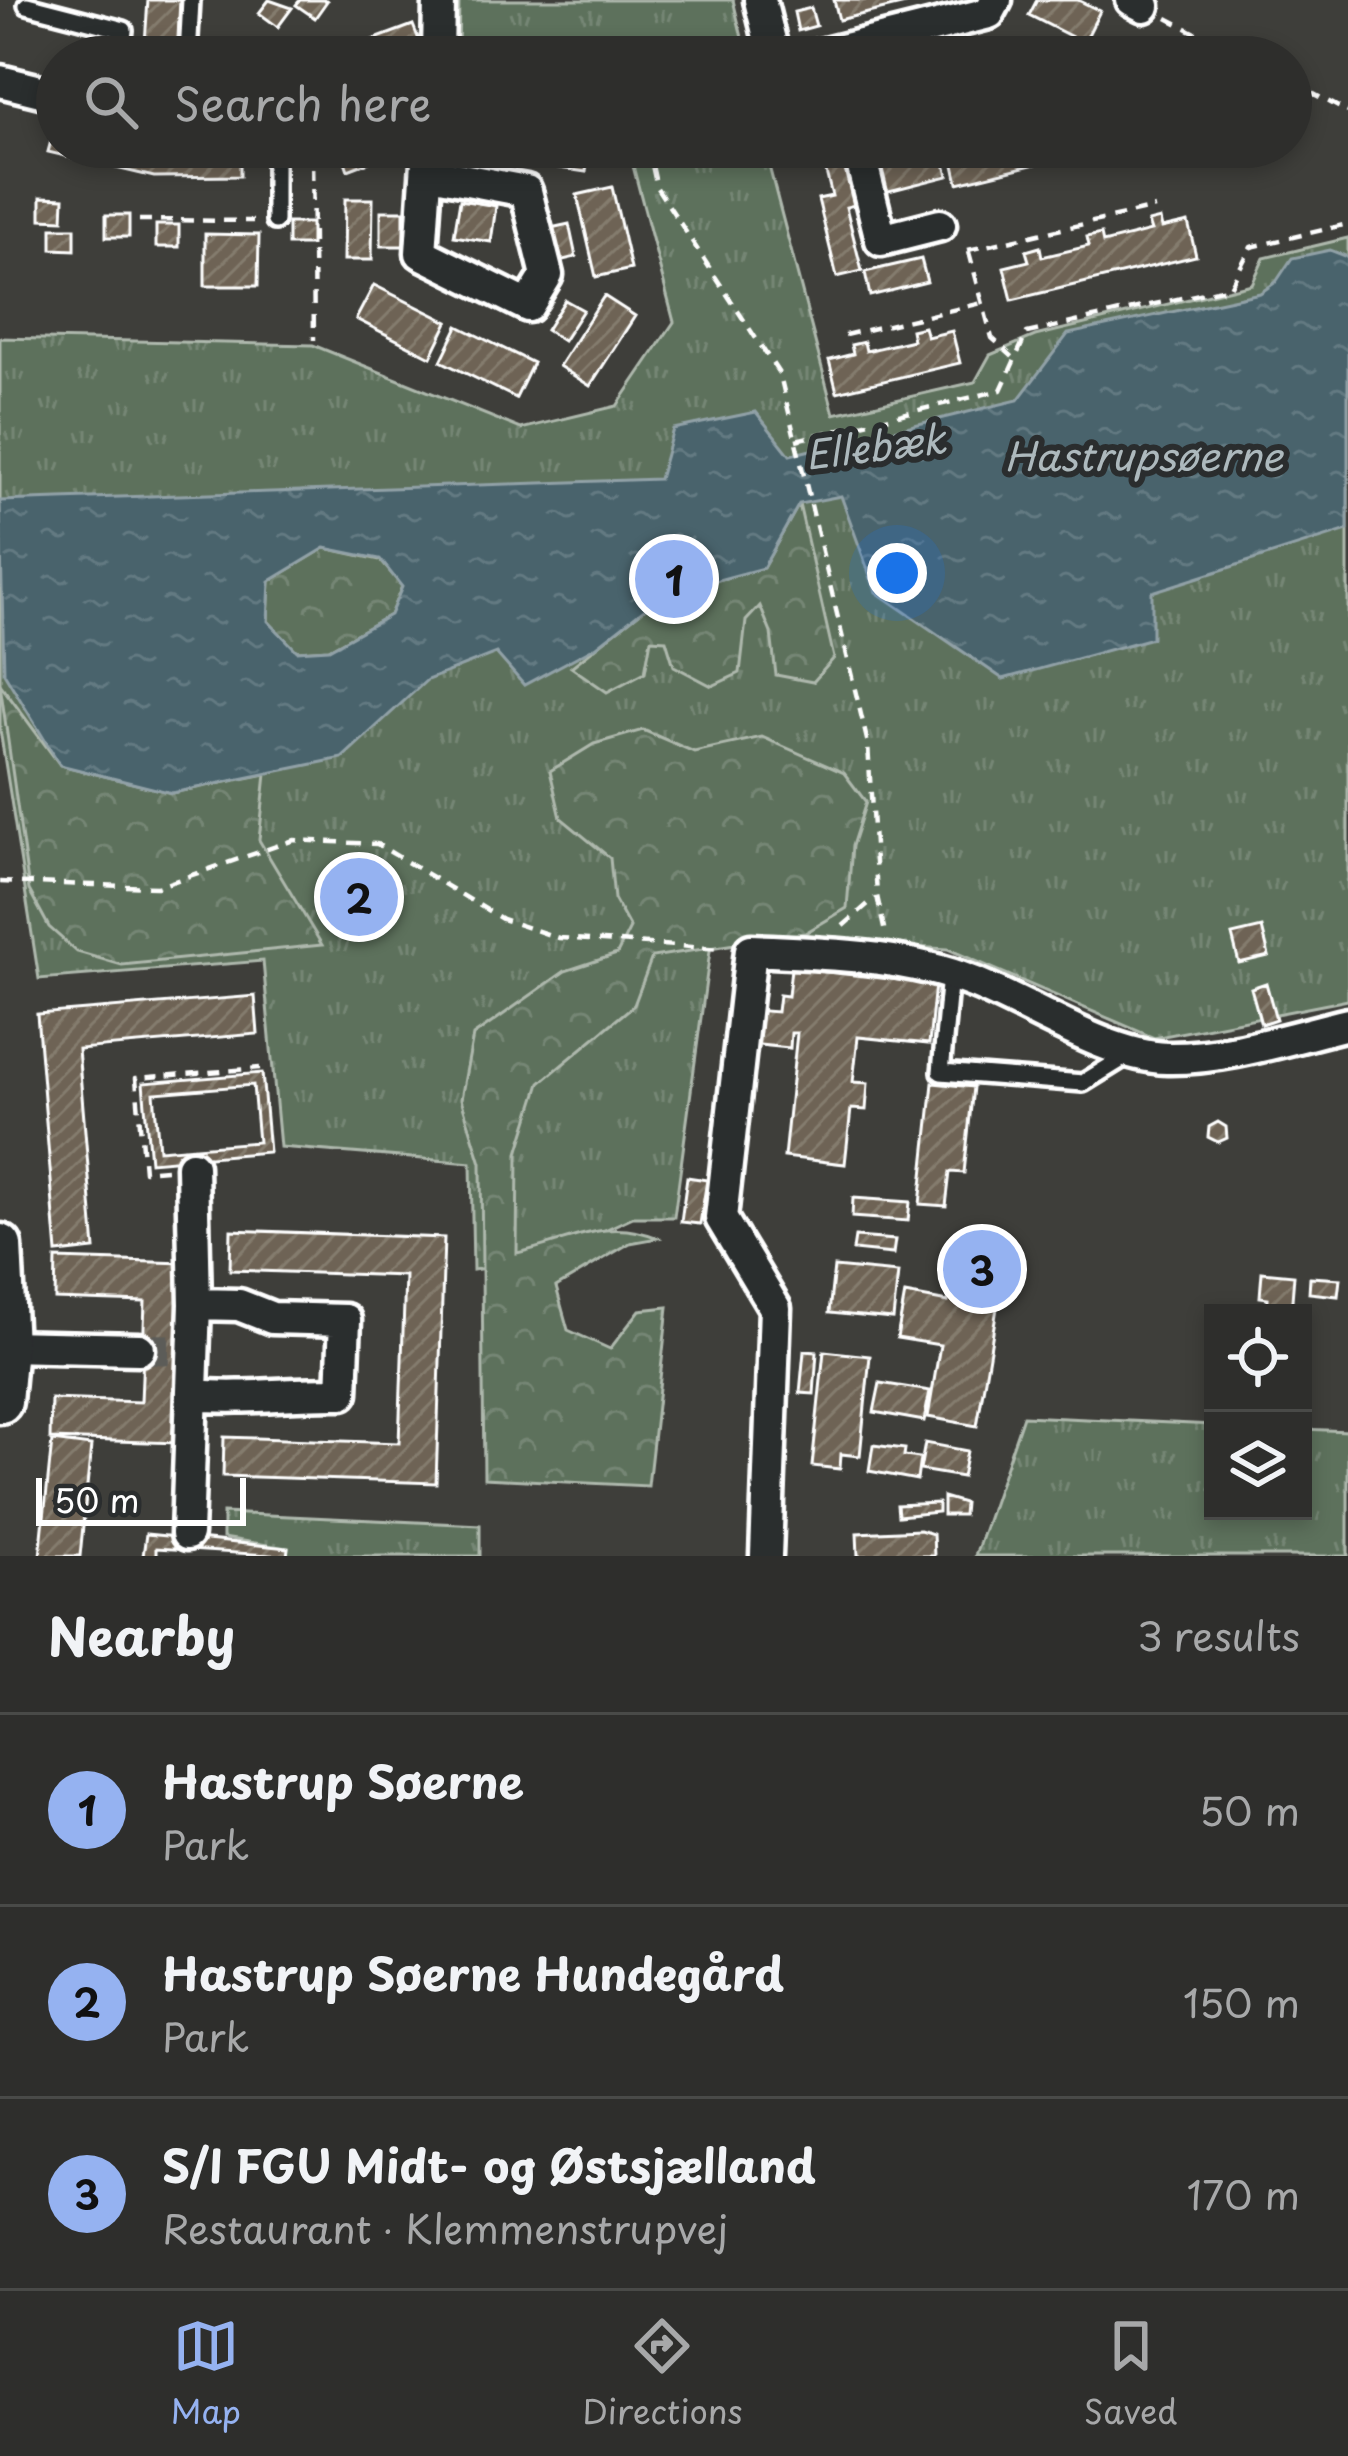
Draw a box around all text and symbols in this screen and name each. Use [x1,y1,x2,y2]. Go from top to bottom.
search box [36,36,1312,168]
text: Search here [174,68,431,136]
icon: search [78,69,144,135]
water label: Ellebæk [801,407,951,483]
water label: Hastrupsøerne [1004,425,1285,484]
pin: 1 [635,534,713,624]
your location [867,543,927,603]
pin: 2 [320,852,398,942]
pin: 3 [943,1224,1021,1314]
map controls [1204,1304,1312,1520]
button: locate [1204,1304,1312,1412]
button: layers [1204,1412,1312,1520]
scale bar [36,1472,246,1525]
text: 50 m [54,1474,140,1524]
text: Nearby [48,1596,235,1673]
text: 3 results [1137,1605,1300,1664]
text: Hastrup Søerne [162,1746,524,1814]
text: 1 [78,1780,96,1839]
text: 50 m [1199,1780,1300,1839]
text: Park [162,1814,249,1873]
text: Hastrup Søerne Hundegård [162,1938,784,2006]
text: 2 [73,1972,101,2031]
text: 150 m [1183,1972,1300,2031]
text: Park [162,2006,249,2065]
text: S/I FGU Midt- og Østsjælland [162,2130,816,2198]
text: 3 [74,2164,100,2223]
text: 170 m [1187,2164,1300,2223]
text: Restaurant · Klemmenstrupvej [162,2198,728,2257]
tab: Map [171,2313,241,2435]
tab: Directions [582,2313,743,2435]
tab: Saved [1084,2313,1177,2435]

